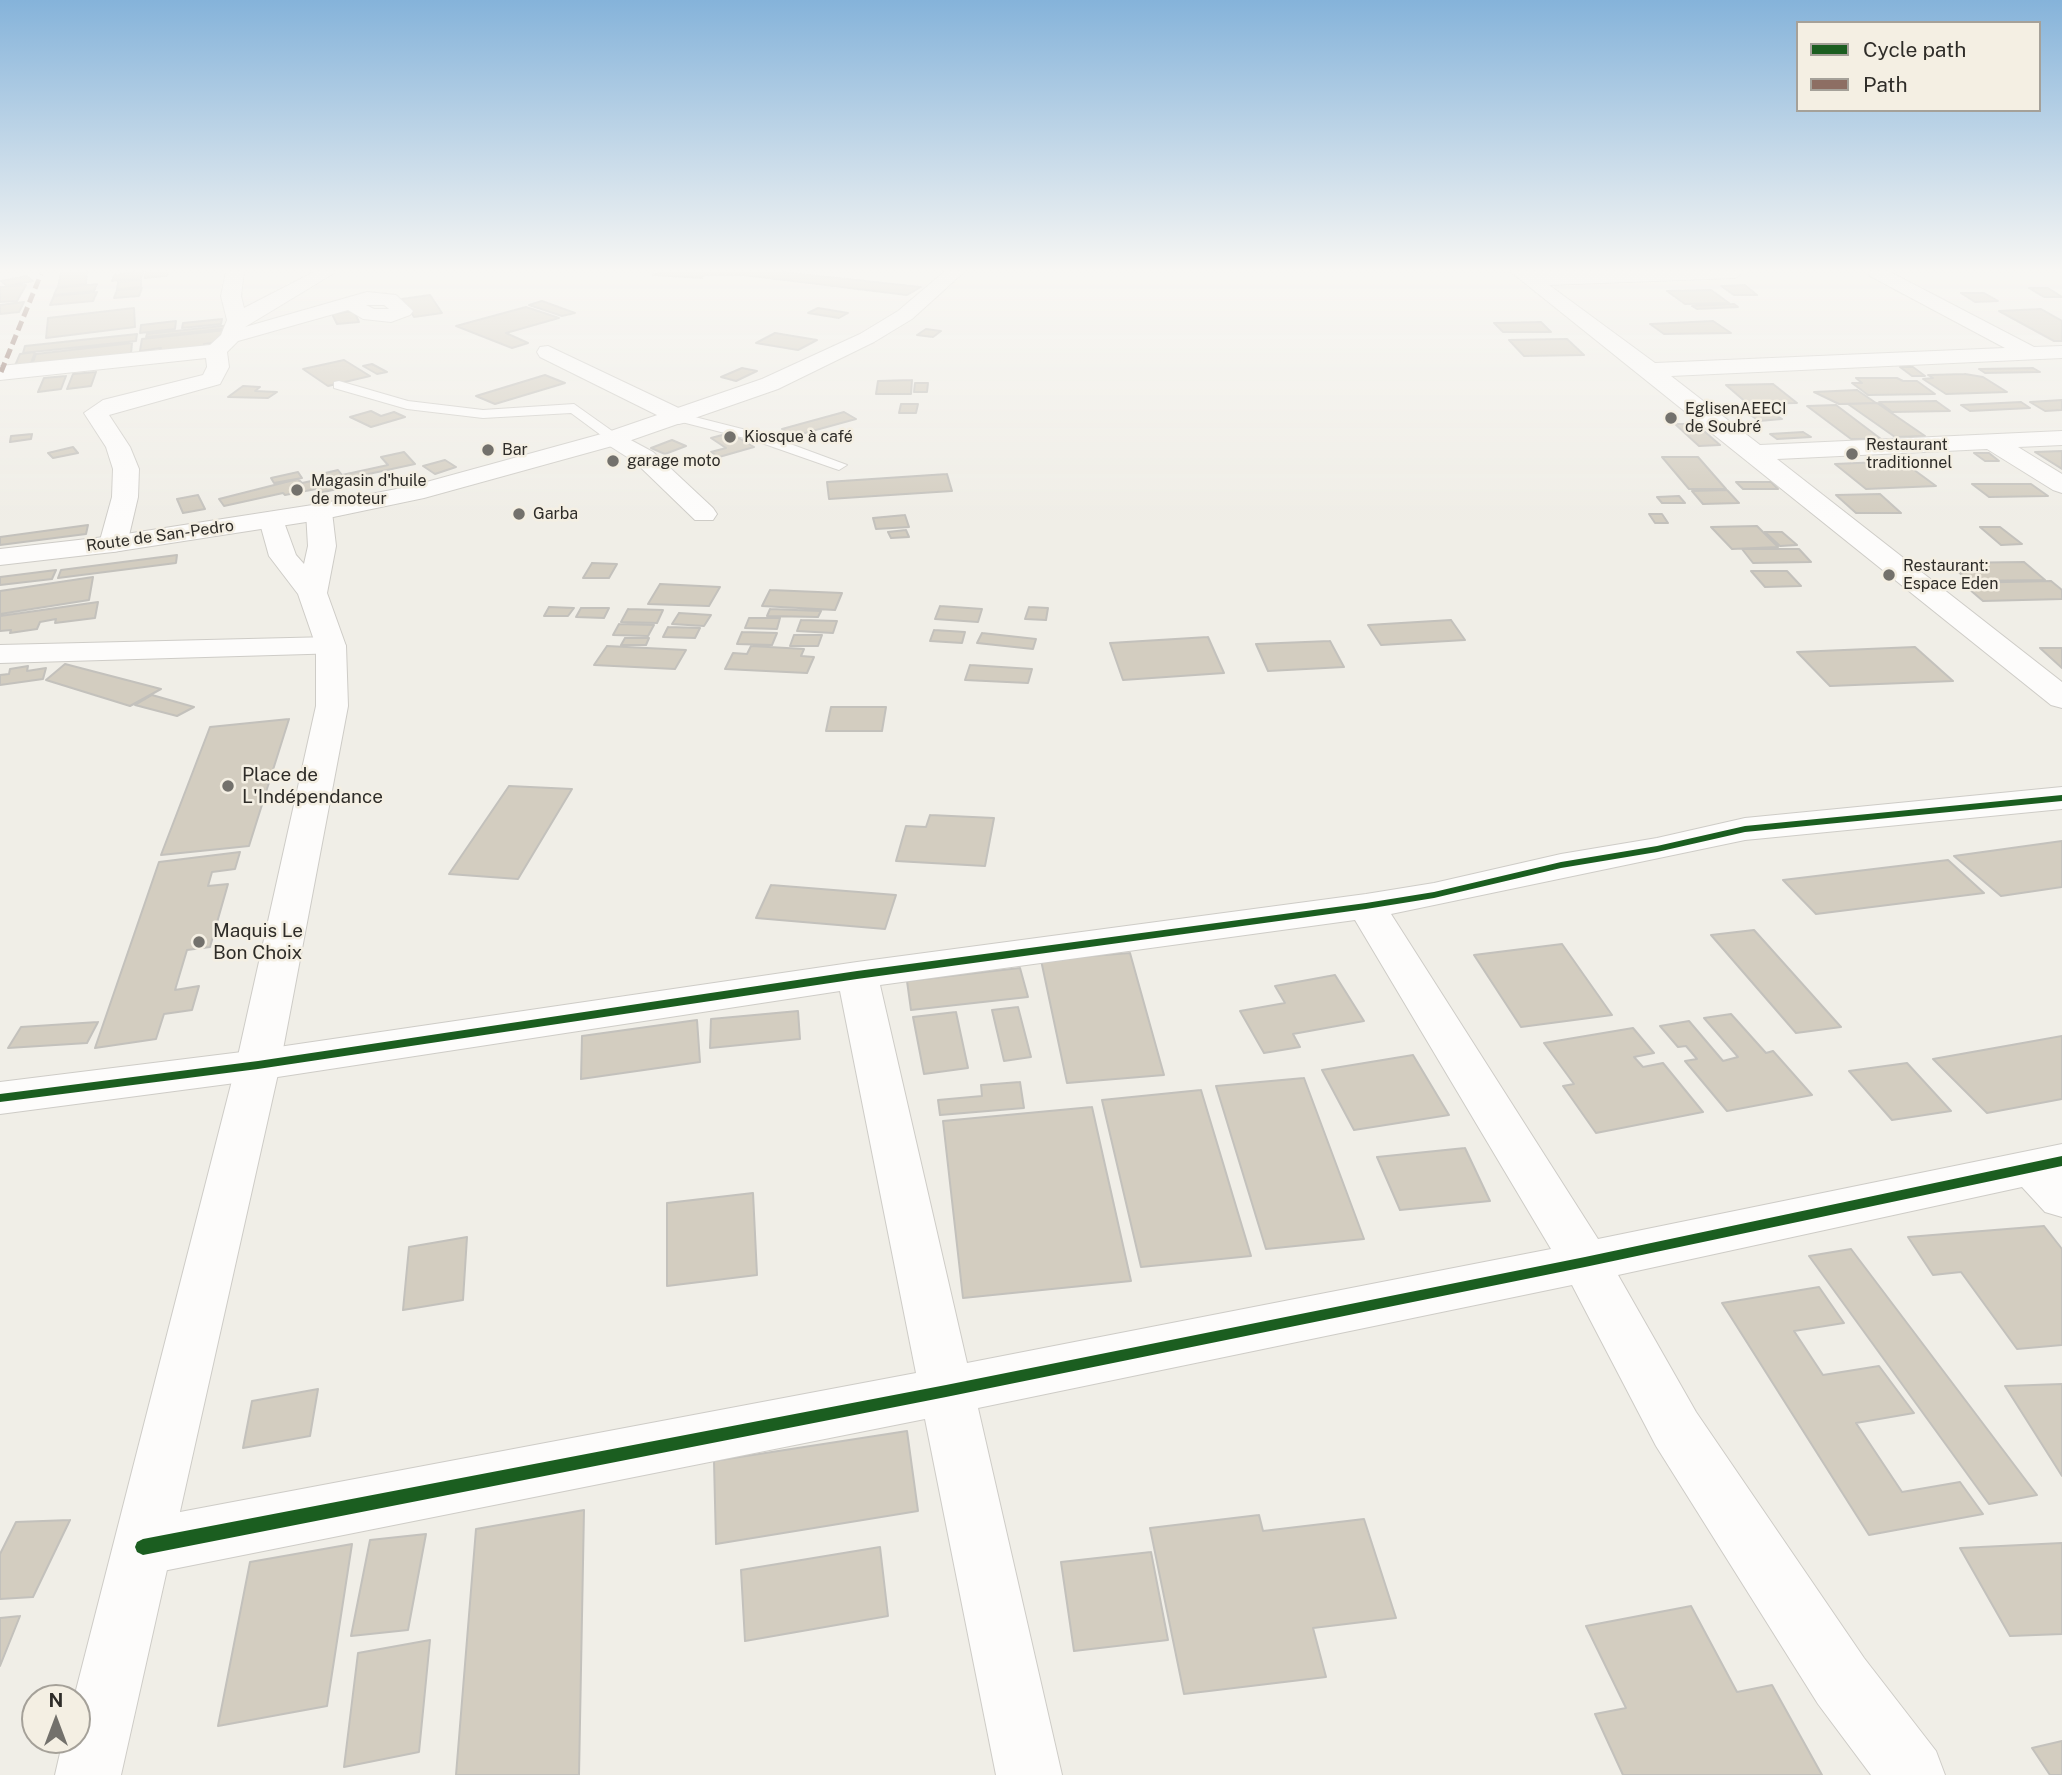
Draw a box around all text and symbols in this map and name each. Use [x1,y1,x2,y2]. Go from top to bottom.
legend [1796,21,2041,112]
text: Cycle path [1863,37,1966,62]
text: Path [1863,72,1908,97]
place label: EglisenAEECI de Soubré [1685,399,1787,437]
marker: EglisenAEECI de Soubré [1663,410,1679,426]
place label: Kiosque à café [744,427,853,447]
marker: Kiosque à café [722,429,738,445]
place label: Restaurant traditionnel [1866,435,1952,473]
place label: Bar [502,440,528,460]
marker: Bar [480,442,496,458]
marker: Restaurant traditionnel [1844,446,1860,462]
place label: garage moto [627,451,721,471]
marker: garage moto [605,453,621,469]
place label: Magasin d'huile de moteur [311,471,427,509]
marker: Magasin d'huile de moteur [289,482,305,498]
place label: Garba [533,504,578,524]
marker: Garba [511,506,527,522]
street label: Route de San-Pedro [85,516,235,556]
place label: Restaurant: Espace Eden [1903,556,1998,594]
marker: Restaurant: Espace Eden [1881,567,1897,583]
place label: Place de L'Indépendance [242,764,383,808]
marker: Place de L'Indépendance [220,778,236,794]
place label: Maquis Le Bon Choix [213,920,303,964]
marker: Maquis Le Bon Choix [191,934,207,950]
north arrow [21,1684,91,1754]
text: N [49,1689,63,1711]

